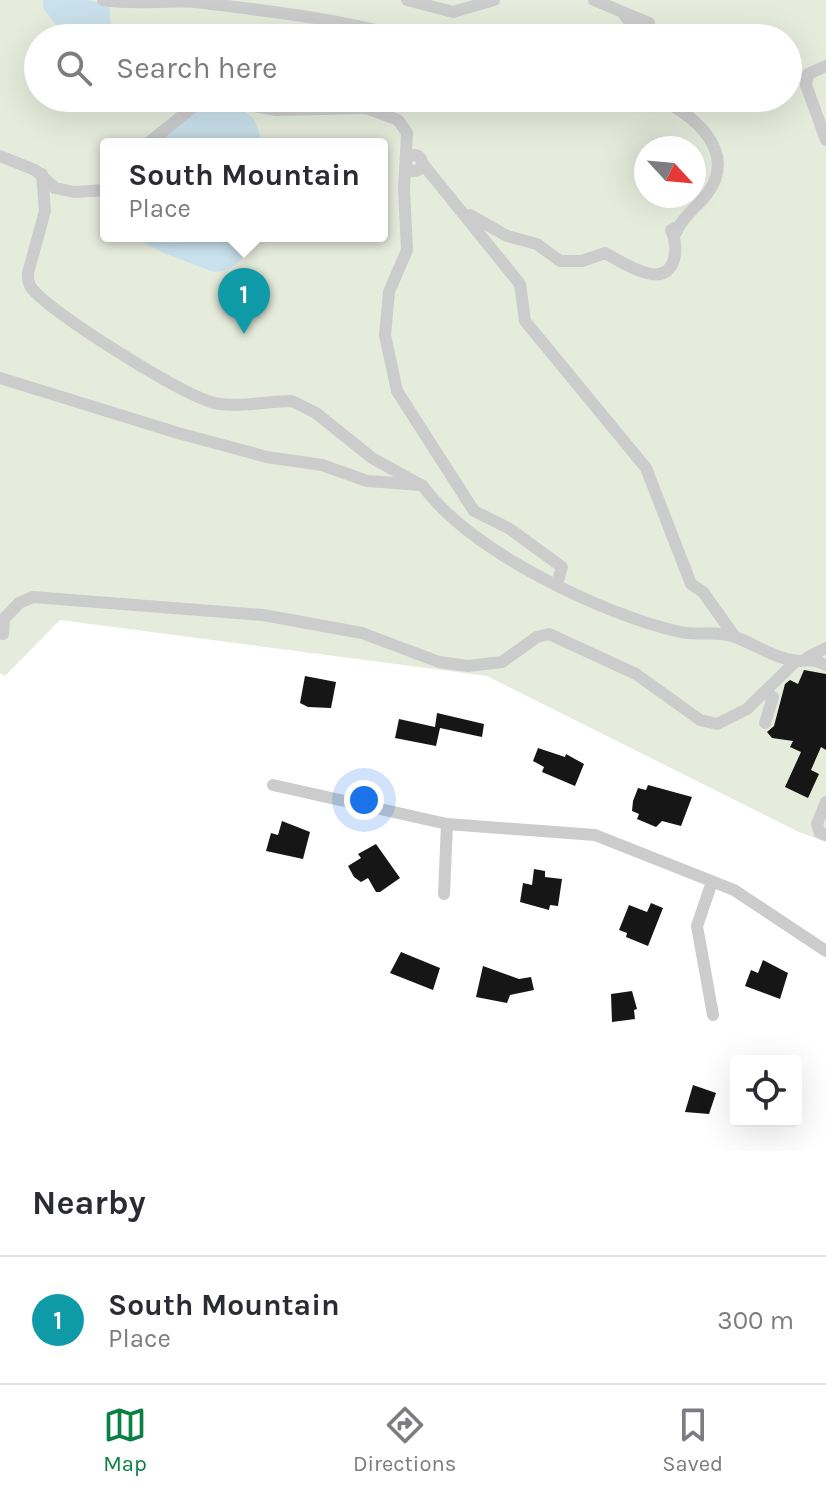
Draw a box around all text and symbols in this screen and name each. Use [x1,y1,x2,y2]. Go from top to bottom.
search box [24,24,802,112]
icon: search [52,46,96,90]
text: Search here [116,50,277,86]
north arrow [634,136,706,208]
popup [100,138,388,242]
text: South Mountain [128,157,360,193]
text: Place [128,193,191,224]
pin: 1 [218,268,270,334]
your location [344,780,384,820]
map controls [730,1055,802,1127]
button: locate [730,1055,802,1127]
text: Nearby [32,1183,146,1223]
text: South Mountain [108,1287,340,1323]
text: 1 [53,1305,63,1336]
text: 300 m [717,1305,794,1336]
text: Place [108,1323,171,1354]
tab: Map [103,1403,147,1477]
tab: Directions [353,1403,456,1477]
tab: Saved [662,1403,723,1477]

